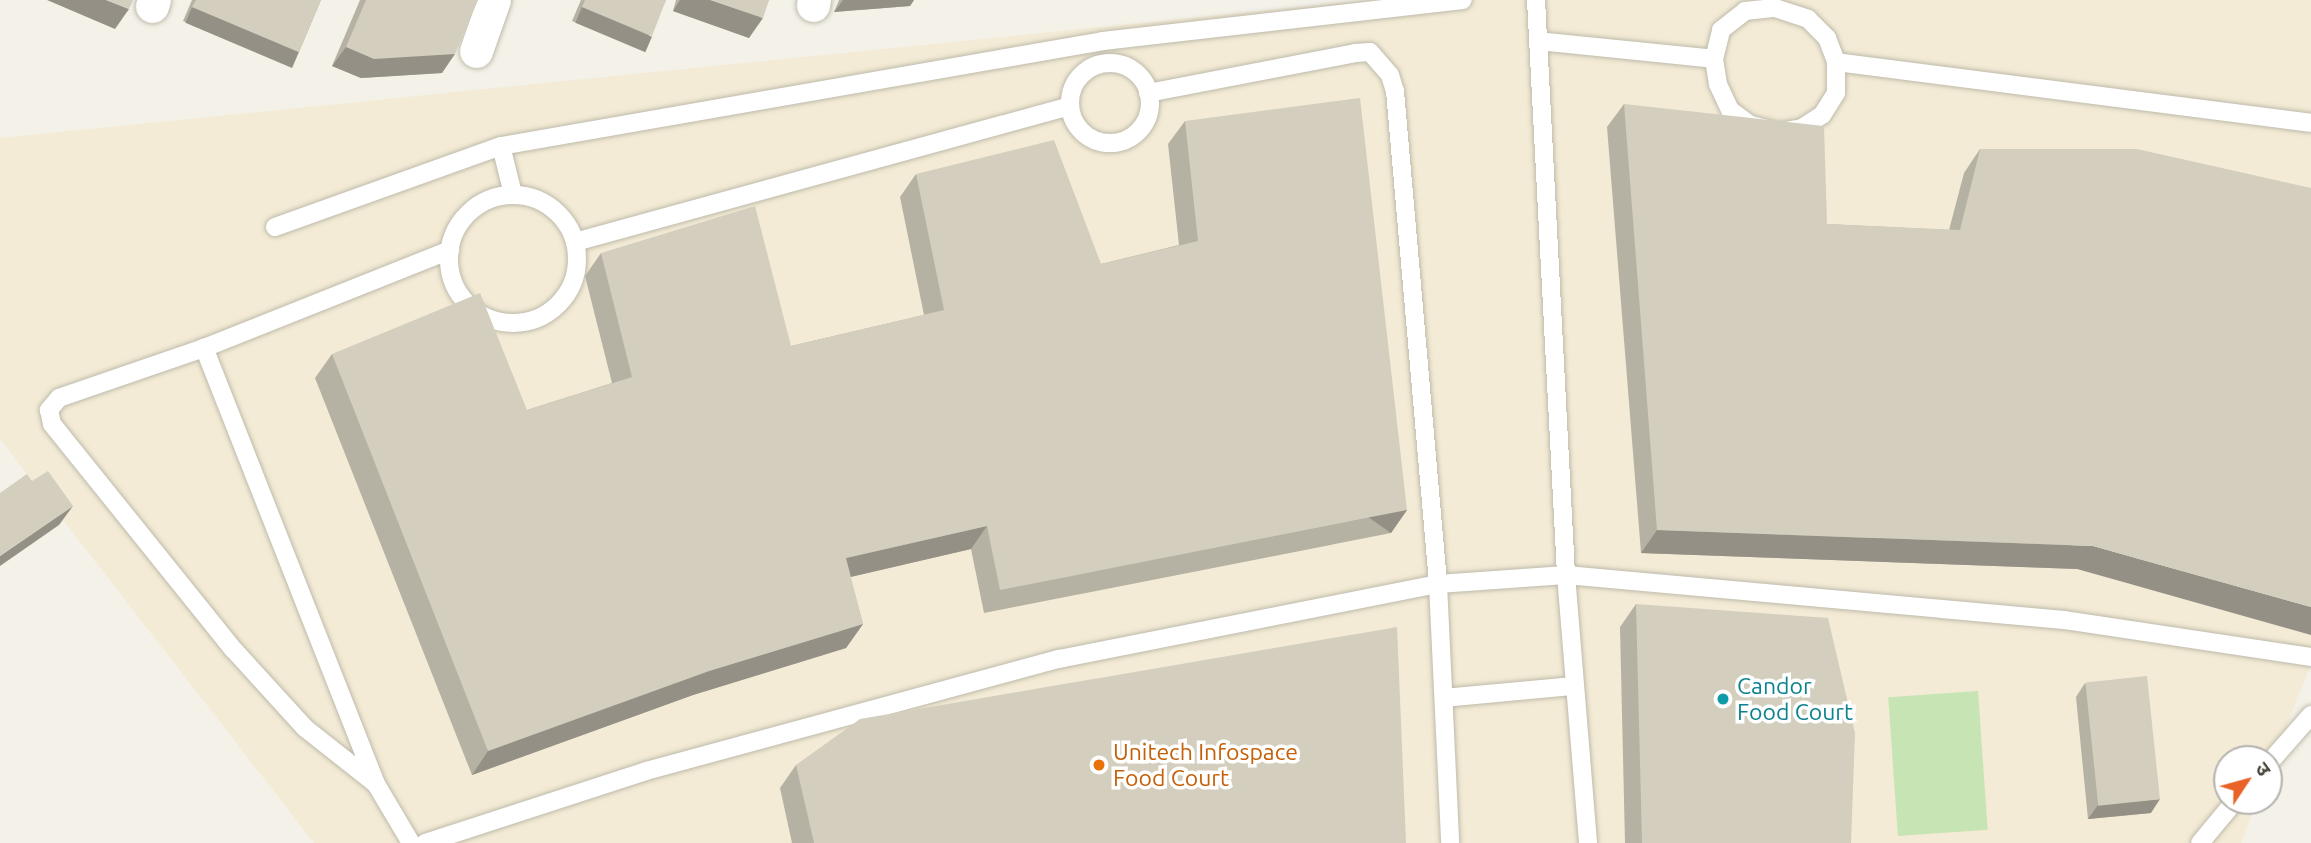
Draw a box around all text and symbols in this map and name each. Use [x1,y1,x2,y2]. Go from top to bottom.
place label: Candor Food Court [1737,672,1853,726]
marker: Candor Food Court [1715,691,1731,707]
place label: Unitech Infospace Food Court [1113,738,1298,792]
north arrow [2213,745,2283,815]
marker: Unitech Infospace Food Court [1091,757,1107,773]
text: उ [2251,758,2276,780]

